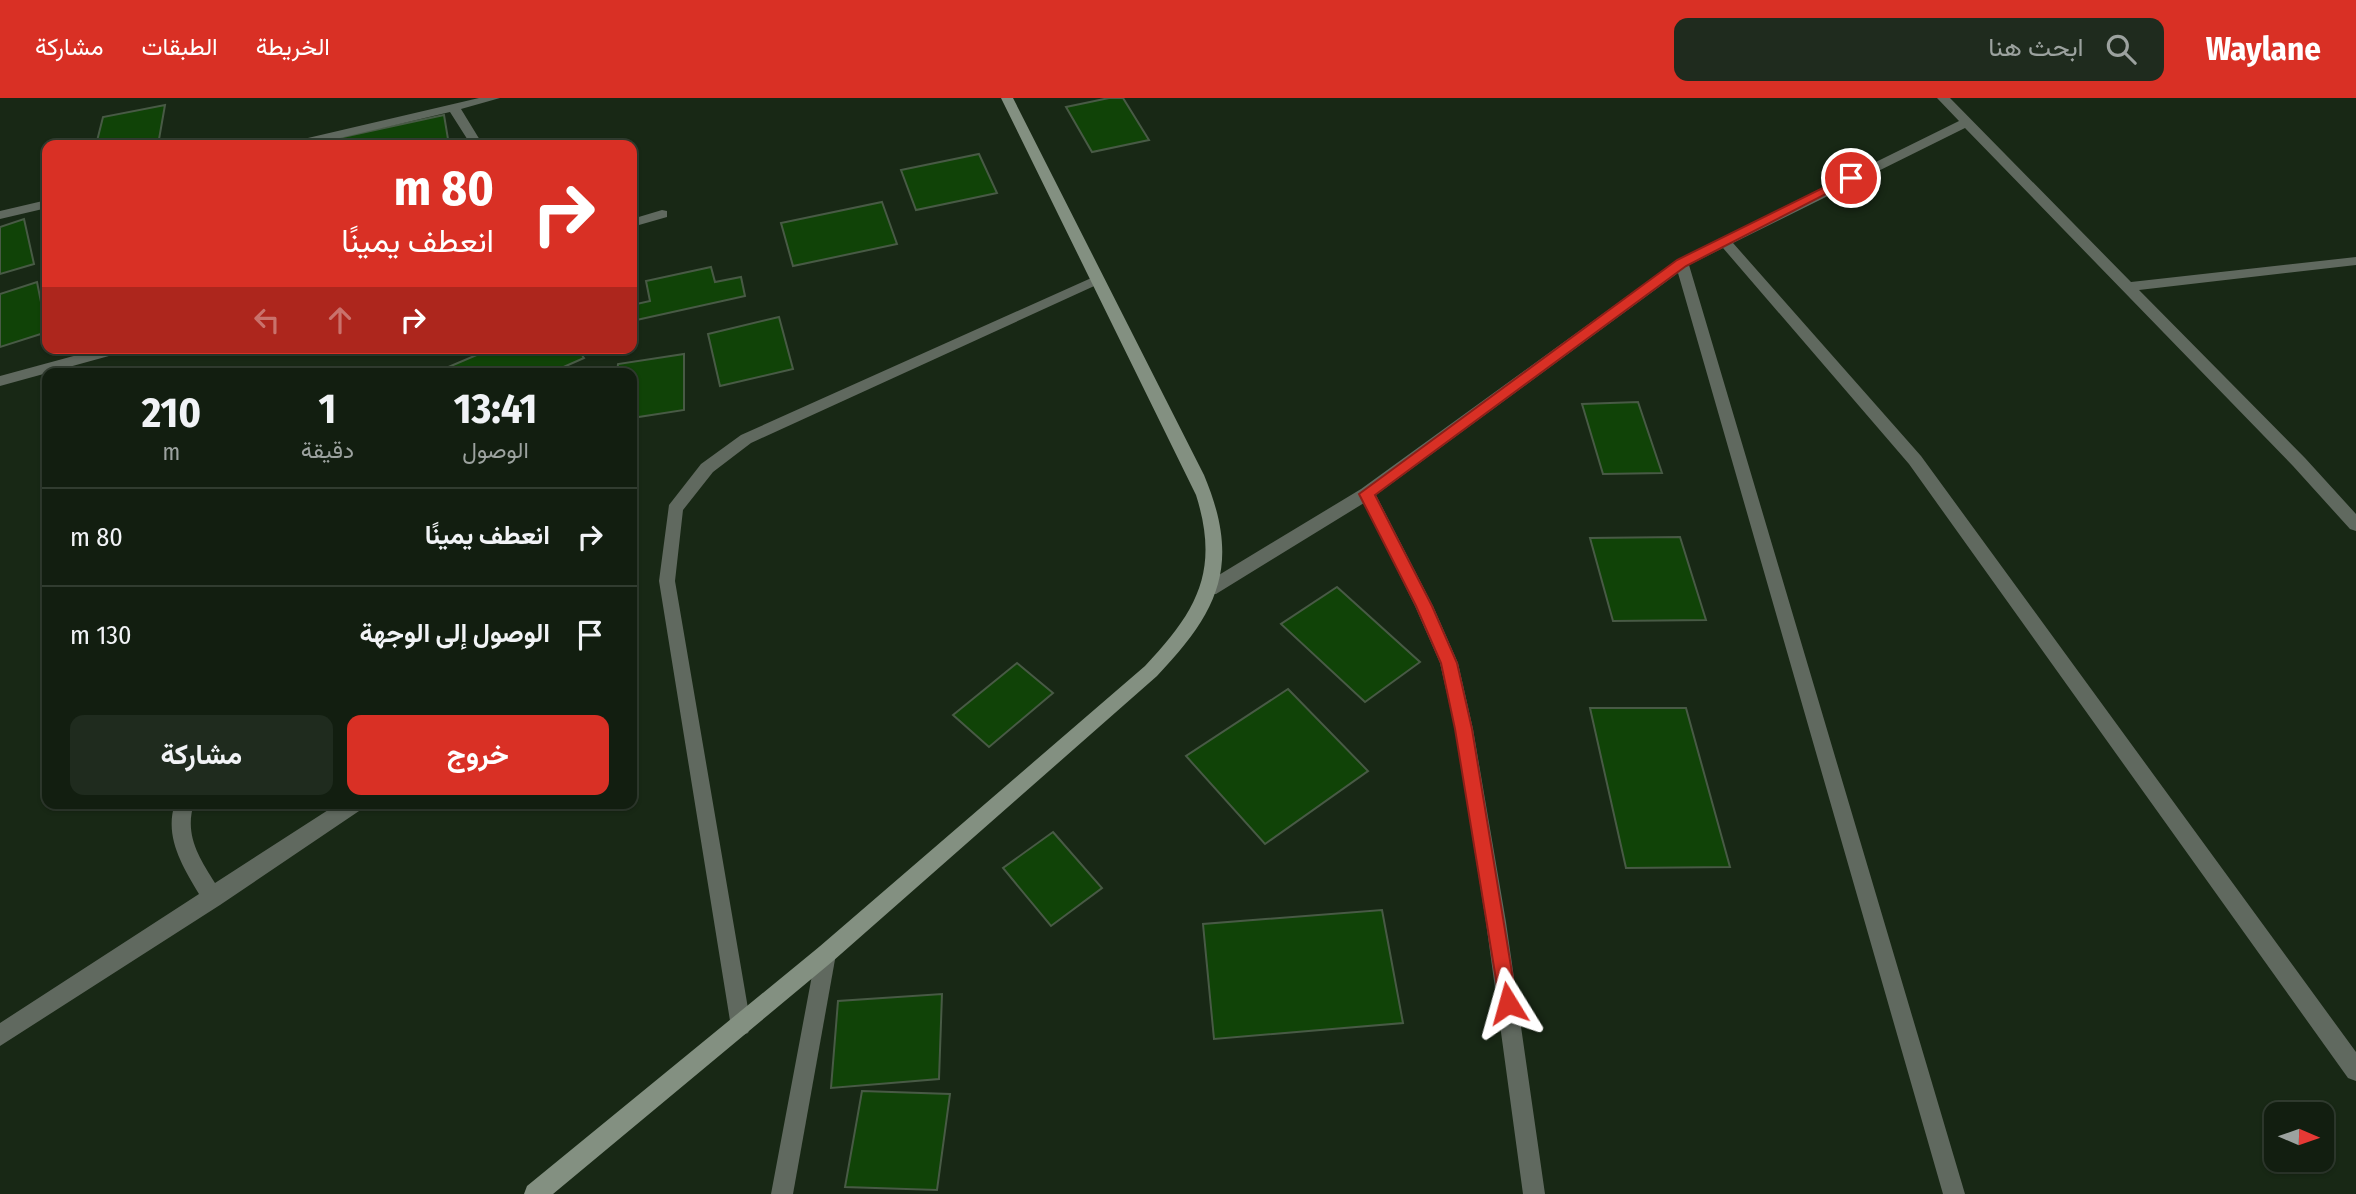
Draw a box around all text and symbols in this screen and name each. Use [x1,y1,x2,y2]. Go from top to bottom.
search box [1674,18,2164,81]
text: Waylane [2206,29,2321,69]
icon: search [2102,30,2140,68]
text: ابحث هنا [1988,32,2084,63]
text: مشاركة [35,33,103,61]
text: الطبقات [141,33,218,61]
text: الخريطة [256,33,330,61]
pin [1821,148,1881,208]
text: 80 m [394,159,494,218]
icon: arrive [1832,159,1870,197]
icon: right [518,168,609,259]
text: انعطف يمينًا [341,222,494,260]
icon: left [248,301,286,339]
icon: ahead [321,301,359,339]
icon: right [394,301,432,339]
text: 1 [319,384,336,434]
text: 13:41 [454,384,537,434]
text: 210 [142,388,201,438]
text: دقيقة [301,436,354,464]
text: الوصول [462,436,529,464]
text: m [163,438,180,466]
icon: right [571,518,609,556]
text: انعطف يمينًا [425,520,550,551]
text: 80 m [70,522,123,553]
icon: arrive [571,616,609,654]
text: الوصول إلى الوجهة [359,618,550,649]
text: 130 m [70,620,132,651]
button: مشاركة [70,715,333,795]
button: خروج [347,715,609,795]
position arrow [1471,966,1545,1040]
north arrow [2264,1102,2334,1172]
map controls [2264,1102,2334,1172]

